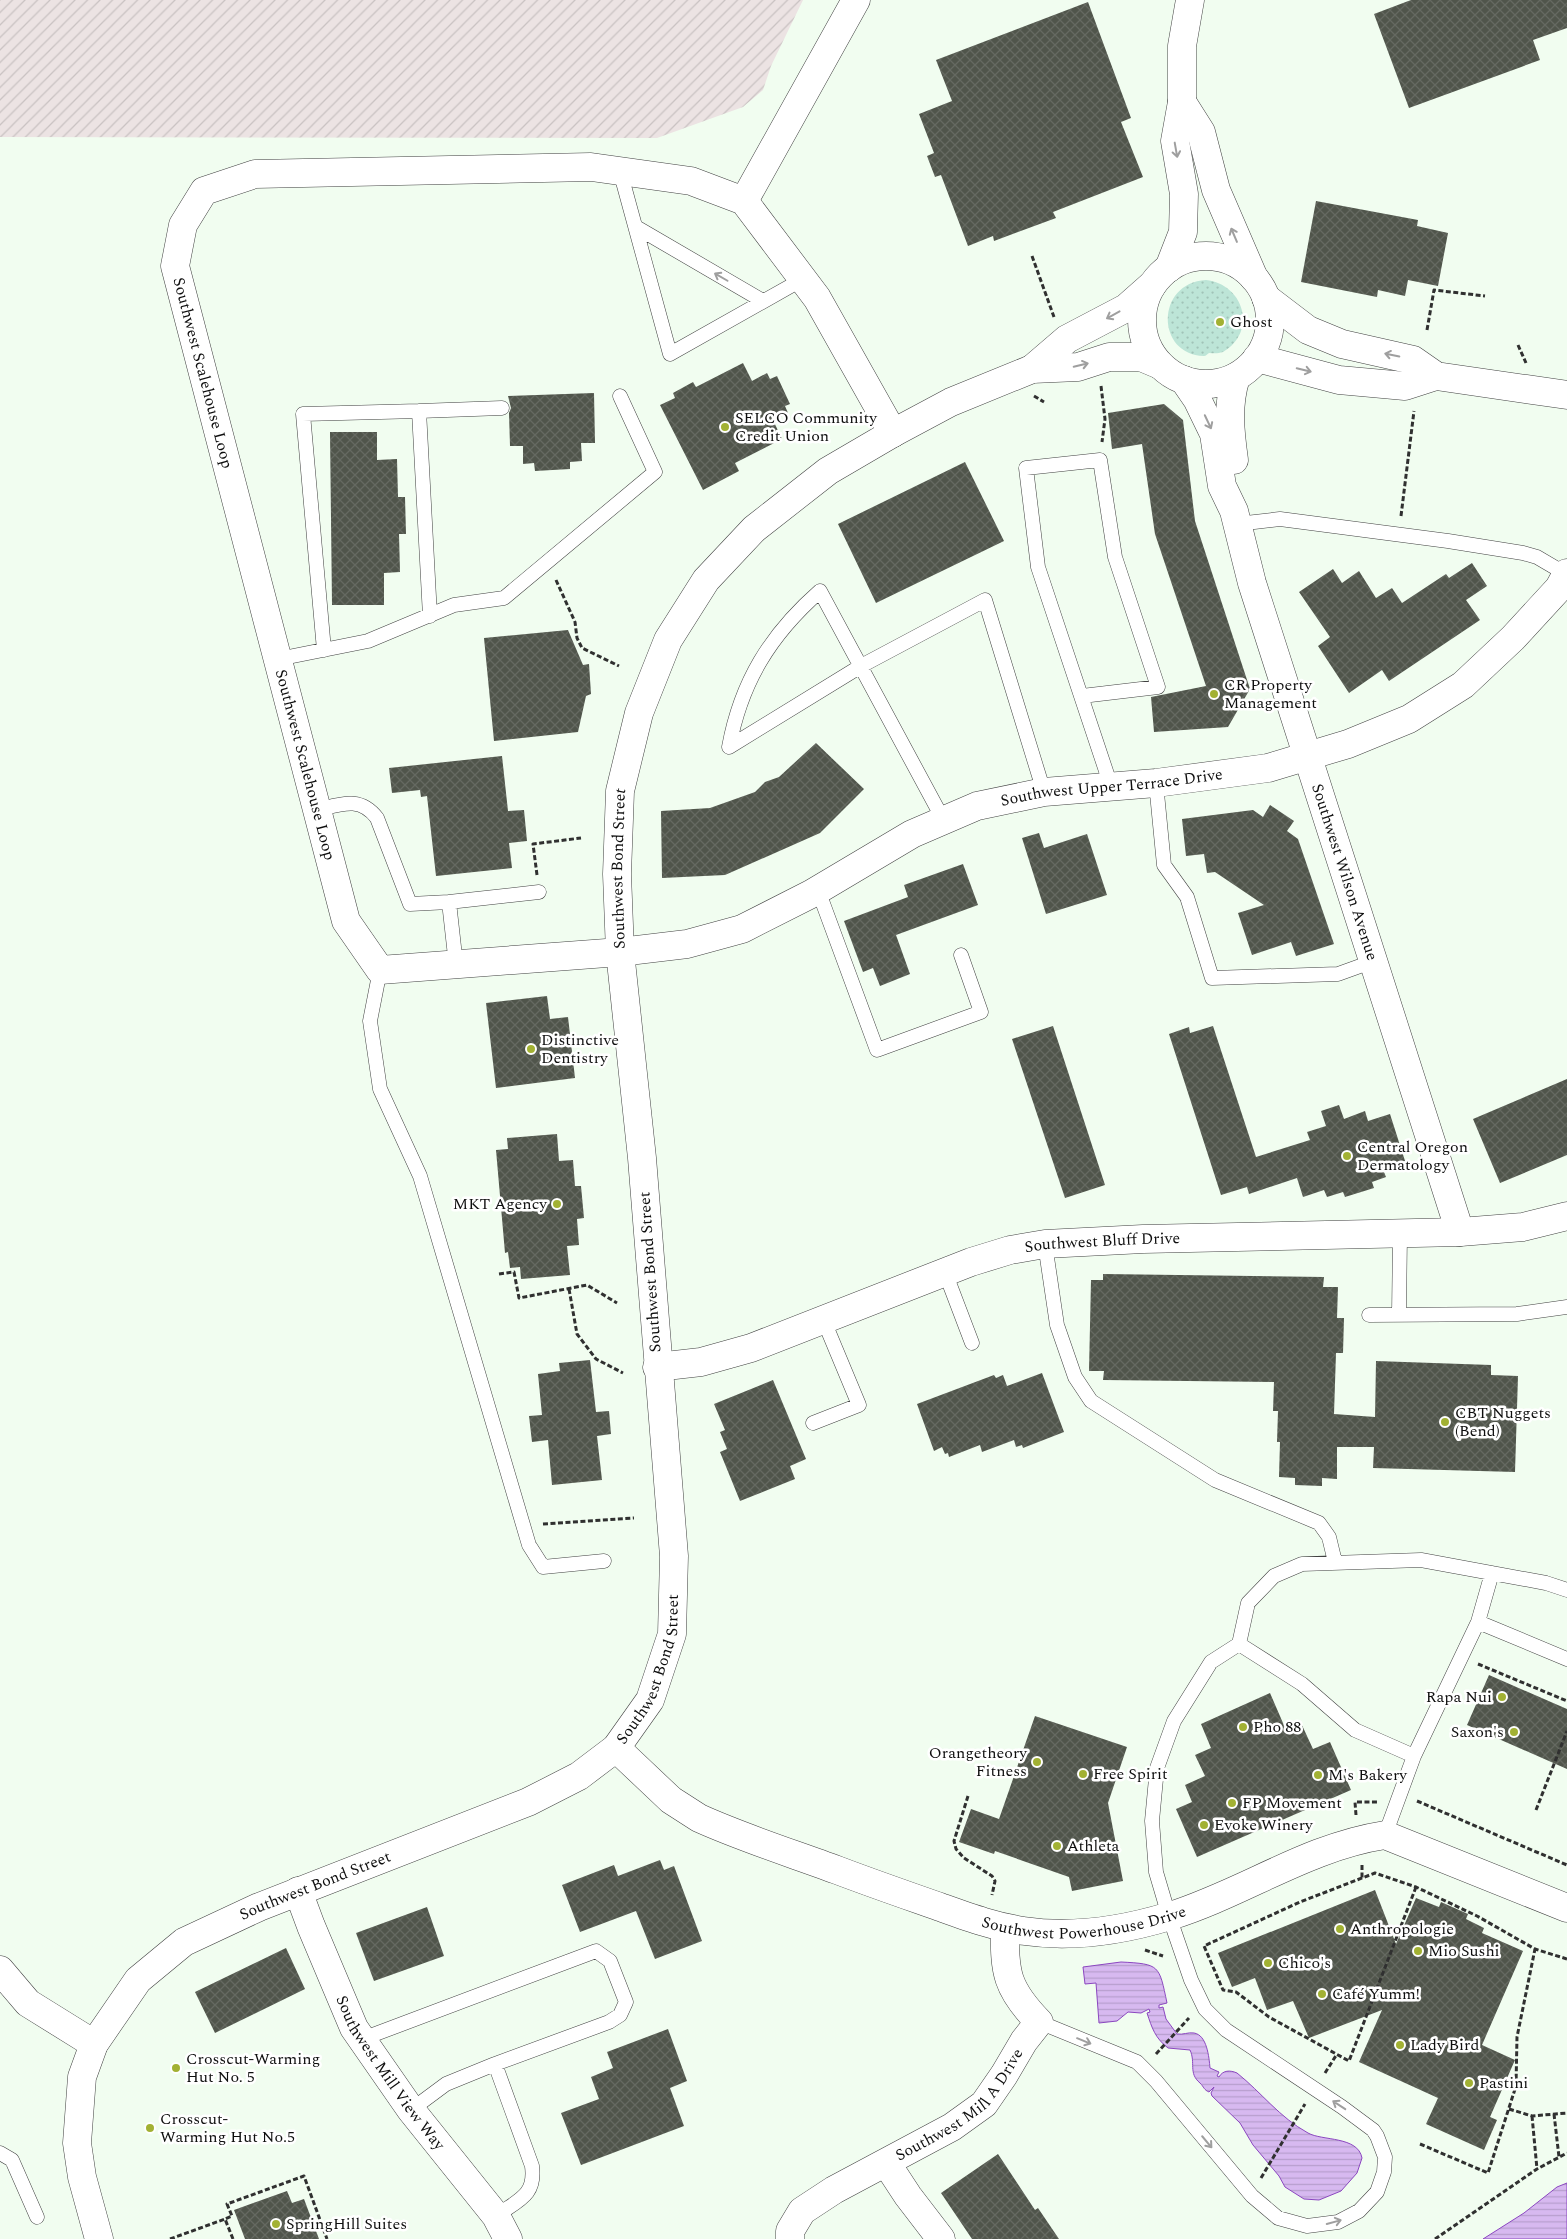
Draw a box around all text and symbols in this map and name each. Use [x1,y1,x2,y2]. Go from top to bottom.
one-way arrow [1172,142,1182,158]
one-way arrow [1229,228,1239,243]
one-way arrow [715,271,729,281]
street label: Southwest Scalehouse Loop [166,275,239,471]
one-way arrow [1106,310,1121,320]
place label: Ghost [1230,310,1273,334]
marker: Ghost [1214,316,1226,328]
one-way arrow [1385,350,1401,359]
one-way arrow [1072,360,1088,369]
one-way arrow [1296,366,1312,376]
place label: SELCO Community Credit Union [735,406,878,448]
one-way arrow [1204,414,1213,429]
marker: SELCO Community Credit Union [719,421,731,433]
street label: Southwest Scalehouse Loop [269,667,342,863]
place label: CR Property Management [1224,673,1317,715]
marker: CR Property Management [1208,688,1220,700]
street label: Southwest Upper Terrace Drive [998,762,1224,813]
street label: Southwest Wilson Avenue [1305,780,1384,964]
street label: Southwest Bond Street [605,785,632,949]
place label: Distinctive Dentistry [541,1028,619,1070]
marker: Distinctive Dentistry [525,1043,537,1055]
place label: Central Oregon Dermatology [1357,1135,1468,1177]
marker: Central Oregon Dermatology [1341,1150,1353,1162]
street label: Southwest Bond Street [632,1191,668,1353]
place label: MKT Agency [453,1192,548,1216]
marker: MKT Agency [551,1198,563,1210]
street label: Southwest Bluff Drive [1023,1226,1180,1259]
place label: CBT Nuggets (Bend) [1455,1401,1551,1443]
marker: CBT Nuggets (Bend) [1439,1416,1451,1428]
street label: Southwest Bond Street [610,1594,685,1749]
place label: Rapa Nui [1426,1685,1492,1709]
marker: Rapa Nui [1496,1691,1508,1703]
place label: Pho 88 [1253,1715,1301,1739]
place label: Saxon's [1451,1720,1504,1744]
marker: Pho 88 [1237,1721,1249,1733]
marker: Saxon's [1508,1726,1520,1738]
place label: Orangetheory Fitness [929,1741,1028,1783]
marker: Orangetheory Fitness [1031,1756,1043,1768]
place label: Free Spirit [1093,1762,1168,1786]
place label: M's Bakery [1328,1763,1408,1787]
marker: Free Spirit [1077,1768,1089,1780]
marker: M's Bakery [1312,1769,1324,1781]
place label: FP Movement [1242,1791,1342,1815]
marker: FP Movement [1226,1797,1238,1809]
place label: Evoke Winery [1214,1813,1314,1837]
marker: Evoke Winery [1198,1819,1210,1831]
place label: Athleta [1067,1834,1120,1858]
marker: Athleta [1051,1840,1063,1852]
street label: Southwest Bond Street [235,1845,395,1927]
street label: Southwest Powerhouse Drive [979,1900,1189,1946]
place label: Anthropologie [1350,1917,1454,1941]
marker: Anthropologie [1334,1923,1346,1935]
place label: Mio Sushi [1428,1939,1500,1963]
marker: Mio Sushi [1412,1945,1424,1957]
place label: Chico's [1278,1951,1331,1975]
marker: Chico's [1262,1957,1274,1969]
place label: Café Yumm! [1332,1982,1420,2006]
marker: Café Yumm! [1316,1988,1328,2000]
street label: Southwest Mill View Way [330,1992,452,2156]
place label: Lady Bird [1410,2033,1479,2057]
one-way arrow [1076,2037,1091,2046]
marker: Lady Bird [1394,2039,1406,2051]
street label: Southwest Mill A Drive [891,2044,1029,2167]
place label: Crosscut-Warming Hut No. 5 [186,2047,320,2089]
marker: Crosscut-Warming Hut No. 5 [170,2062,182,2074]
place label: Pastini [1479,2071,1528,2095]
marker: Pastini [1463,2077,1475,2089]
one-way arrow [1332,2099,1346,2110]
place label: Crosscut- Warming Hut No.5 [160,2107,295,2149]
marker: Crosscut- Warming Hut No.5 [144,2122,156,2134]
one-way arrow [1201,2135,1212,2148]
place label: SpringHill Suites [286,2212,407,2236]
one-way arrow [1326,2217,1342,2226]
marker: SpringHill Suites [270,2218,282,2230]

